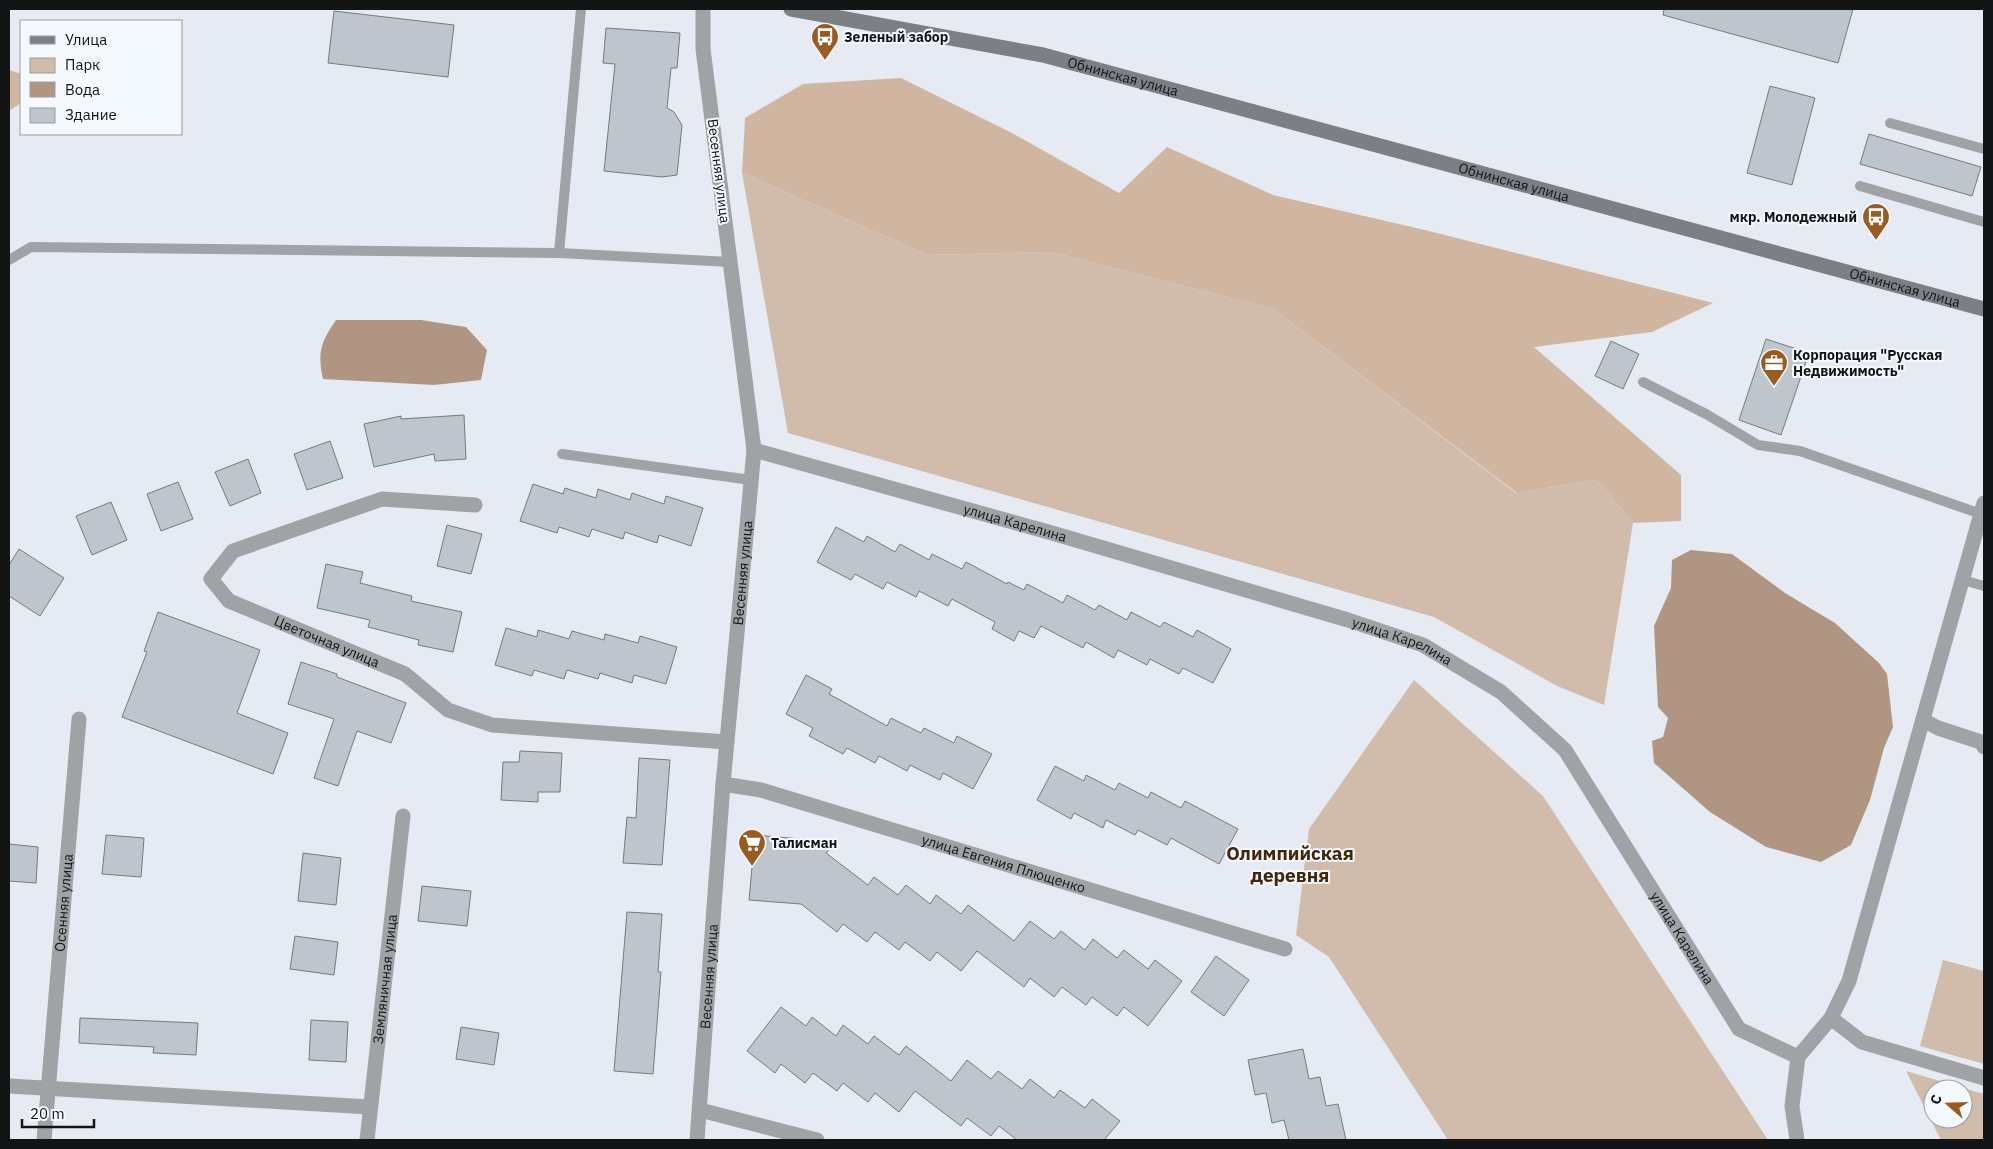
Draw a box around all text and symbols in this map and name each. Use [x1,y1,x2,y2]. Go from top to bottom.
legend [20,20,182,135]
bus stop icon: Зеленый забор [810,22,840,61]
place label: Зеленый забор [844,28,948,46]
text: Улица [65,30,107,49]
street label: Обнинская улица [1065,53,1181,100]
text: Парк [65,55,100,74]
text: Вода [65,80,100,99]
text: Здание [65,105,117,124]
street label: Весенняя улица [704,118,734,225]
street label: Обнинская улица [1456,159,1572,206]
bus stop icon: мкр. Молодежный [1861,202,1891,241]
place label: мкр. Молодежный [1730,208,1857,226]
street label: Обнинская улица [1847,264,1963,311]
place label: Корпорация "Русская Недвижимость" [1793,346,1943,380]
office icon: Корпорация "Русская Недвижимость" [1759,348,1789,387]
street label: улица Карелина [961,500,1069,546]
street label: Весенняя улица [729,519,756,626]
street label: Цветочная улица [271,612,383,672]
street label: улица Карелина [1350,613,1456,670]
supermarket icon: Талисман [737,828,767,867]
street label: улица Евгения Плющенко [920,830,1088,897]
place label: Талисман [771,834,837,852]
district label: Олимпийская деревня [1226,841,1354,887]
street label: Осенняя улица [51,853,77,952]
street label: улица Карелина [1646,888,1718,988]
street label: Земляничная улица [369,913,401,1045]
street label: Весенняя улица [696,923,722,1029]
north arrow [1923,1079,1973,1129]
text: С [1926,1092,1946,1107]
scale bar [22,1096,95,1128]
text: 20 m [30,1104,65,1123]

